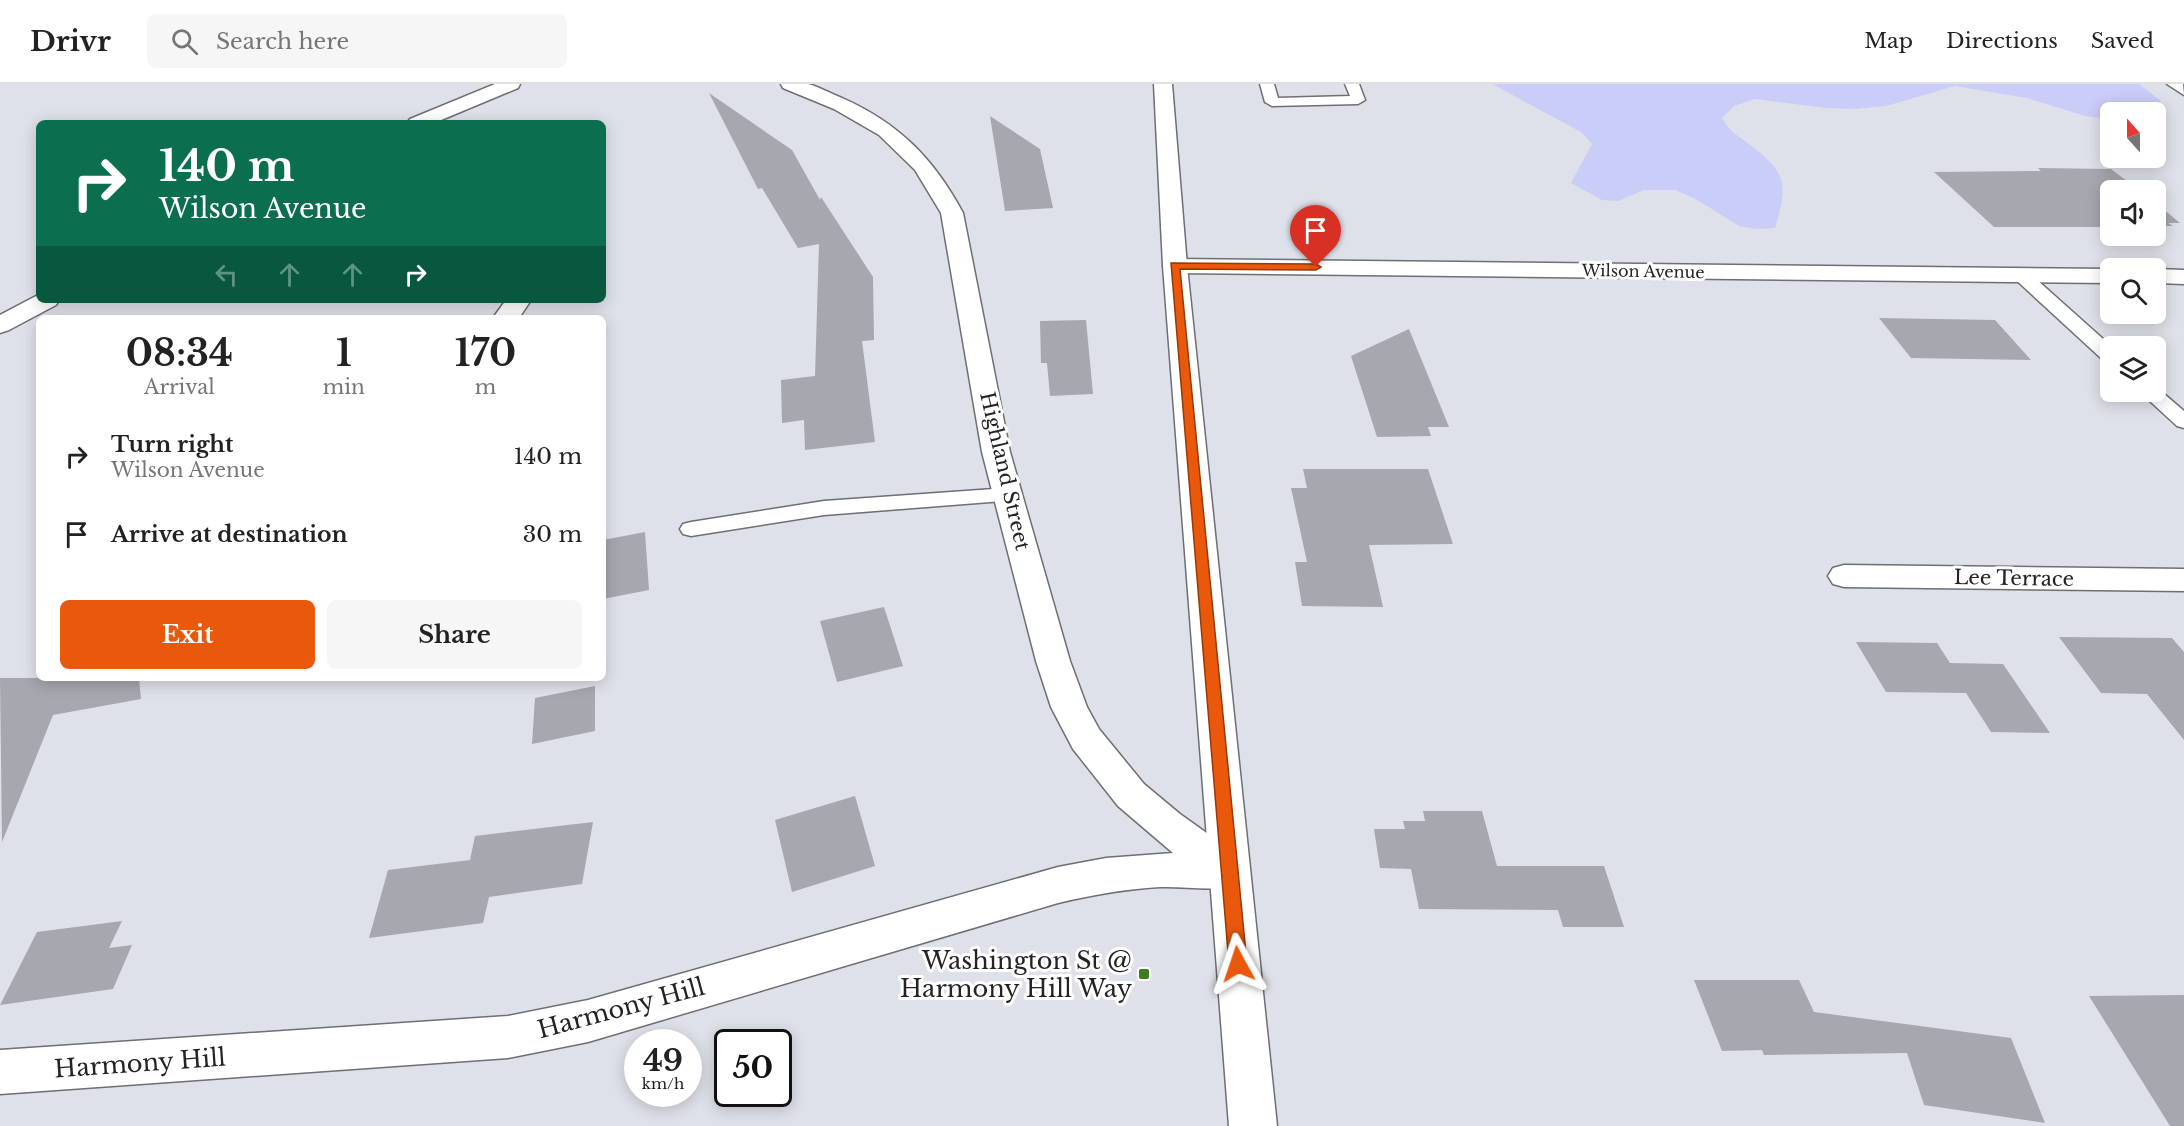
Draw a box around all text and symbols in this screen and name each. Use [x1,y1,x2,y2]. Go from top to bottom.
search box [147,14,567,68]
text: Drivr [30,24,111,59]
icon: search [168,25,201,58]
text: Search here [216,28,349,55]
text: Map [1864,28,1913,54]
text: Directions [1946,28,2058,54]
text: Saved [2091,28,2154,54]
north arrow [2100,102,2166,168]
map controls [2100,102,2166,402]
text: 140 m [159,140,295,192]
icon: right [60,144,138,222]
button: sound [2100,180,2166,246]
text: Wilson Avenue [159,192,367,225]
pin [1290,205,1341,267]
icon: arrive [1299,214,1332,247]
icon: left [210,258,243,291]
icon: ahead [273,258,306,291]
icon: ahead [336,258,369,291]
icon: right [399,258,432,291]
button: search [2100,258,2166,324]
street label: Wilson Avenue [1580,260,1705,282]
text: 08:34 [126,331,233,376]
text: 1 [336,331,352,376]
text: 170 [455,331,516,376]
button: layers [2100,336,2166,402]
text: Arrival [144,375,215,399]
text: min [323,375,365,399]
text: m [475,375,496,399]
street label: Highland Street [975,389,1035,553]
text: Turn right [111,431,233,458]
icon: right [60,440,93,473]
text: 140 m [514,443,582,470]
text: Wilson Avenue [111,458,265,482]
icon: arrive [60,518,93,551]
text: Arrive at destination [111,521,348,548]
text: 30 m [523,521,582,548]
street label: Lee Terrace [1954,565,2074,591]
button: Exit [60,600,315,669]
button: Share [327,600,582,669]
position arrow [1206,932,1270,996]
place label: Washington St @ Harmony Hill Way [900,946,1133,1003]
marker: Washington St @ Harmony Hill Way [1137,967,1151,981]
street label: Harmony Hill [534,972,708,1044]
speed limit sign: 50 [714,1029,792,1107]
text: 49 [643,1042,683,1079]
street label: Harmony Hill [53,1043,227,1083]
text: km/h [642,1074,684,1093]

